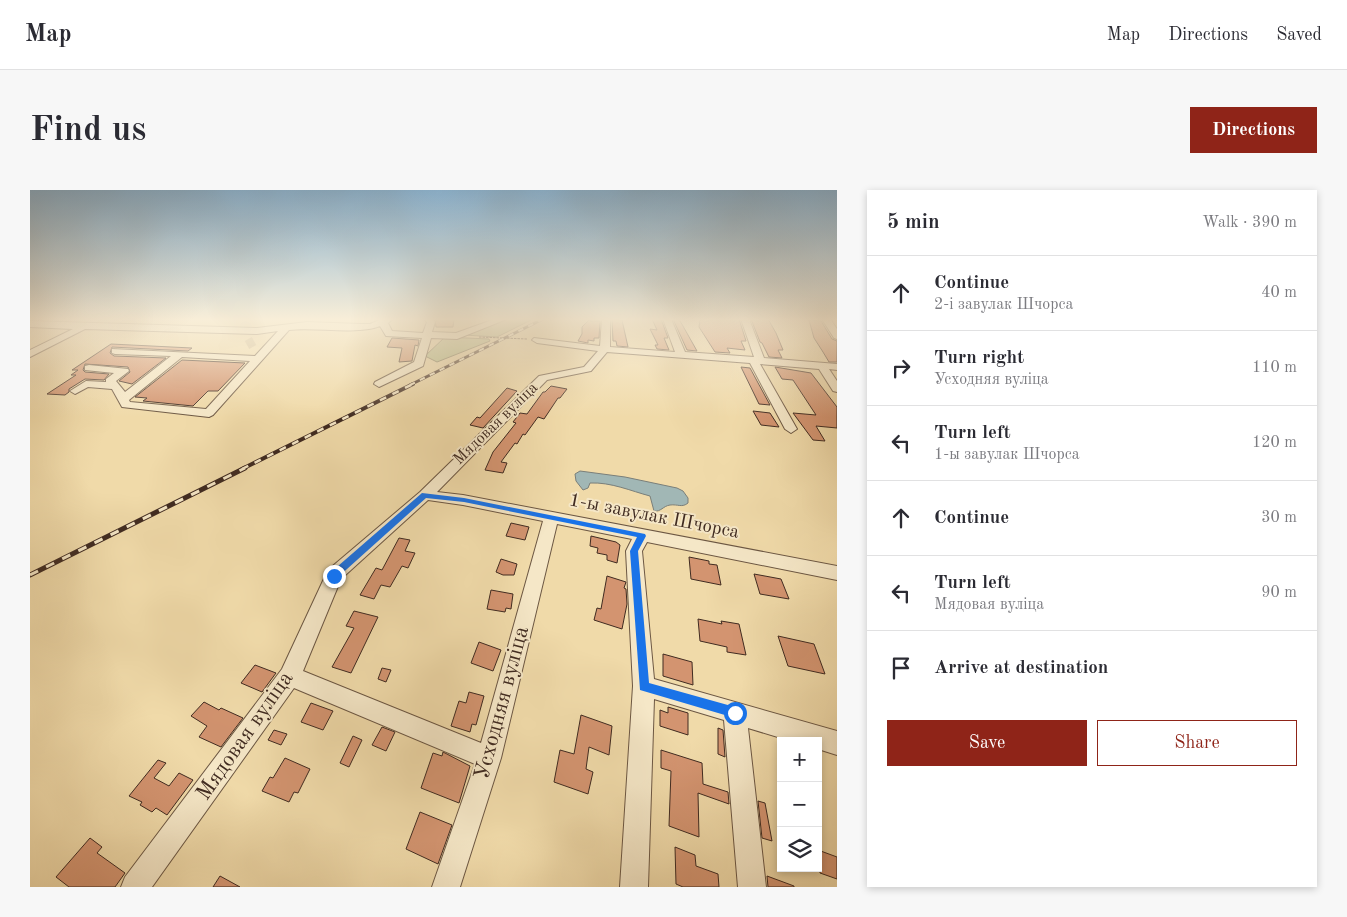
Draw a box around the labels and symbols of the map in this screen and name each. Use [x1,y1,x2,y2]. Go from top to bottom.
street label: Мядовая вуліца [451,380,541,468]
street label: 1-ы завулак Шчорса [567,491,741,543]
route end [323,565,346,588]
street label: Усходняя вуліца [471,624,533,782]
street label: Мядовая вуліца [193,668,298,804]
route start [724,702,747,725]

